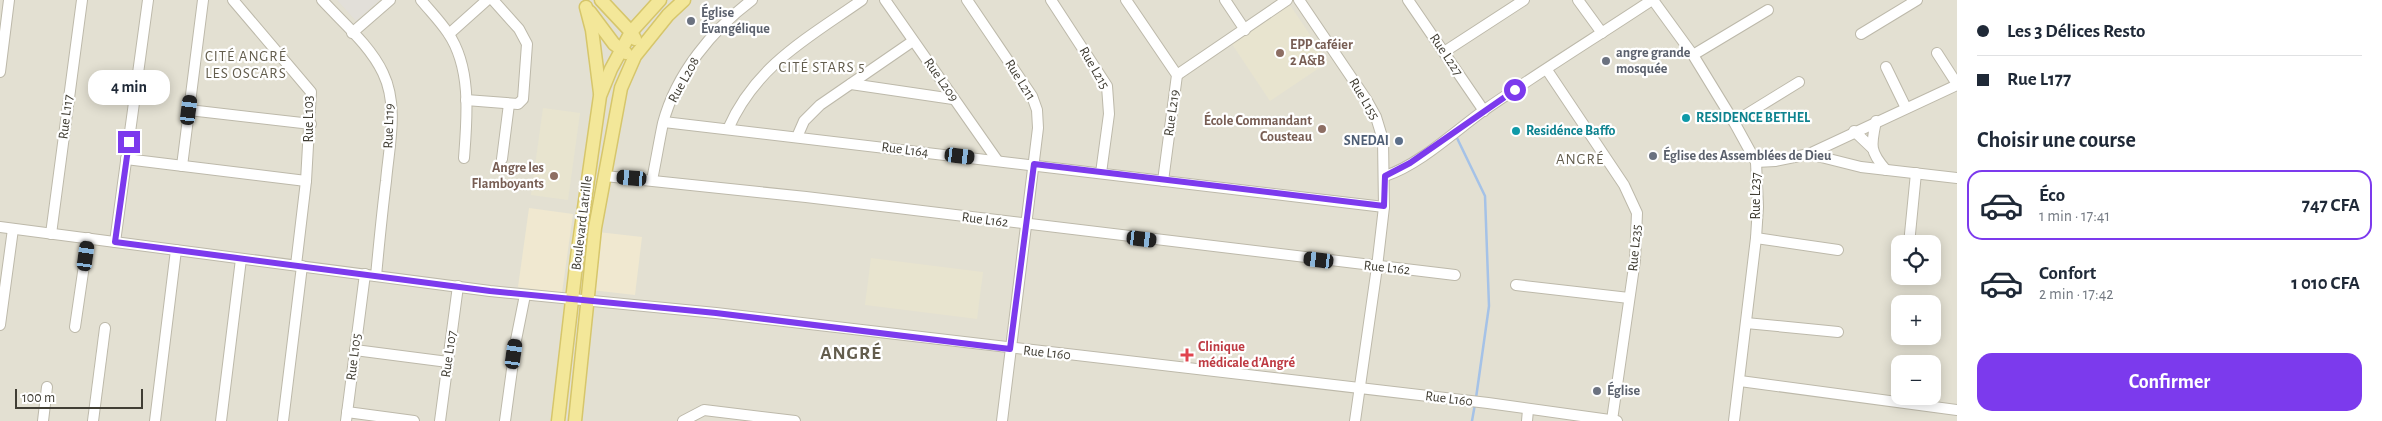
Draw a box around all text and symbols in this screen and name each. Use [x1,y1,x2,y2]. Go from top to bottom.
place label: Église Évangélique [701,3,770,36]
marker: Église Évangélique [685,15,697,27]
text: Les 3 Délices Resto [2007,22,2145,41]
street label: Rue L227 [1427,31,1465,79]
place label: EPP caféier 2 A&B [1290,38,1353,68]
street label: Rue L215 [1076,44,1112,92]
place label: angre grande mosquée [1616,46,1691,76]
district label: CITÉ ANGRÉ LES OSCARS [205,47,287,81]
marker: EPP caféier 2 A&B [1274,47,1286,59]
street label: Rue L208 [666,55,702,105]
marker: angre grande mosquée [1600,55,1612,67]
street label: Rue L209 [921,56,961,104]
street label: Rue L211 [1002,57,1038,103]
district label: CITÉ STARS 5 [779,58,865,75]
callout: 4 min [88,70,170,104]
text: Rue L177 [2007,70,2071,89]
street label: Rue L155 [1346,76,1382,122]
text: 4 min [111,79,147,95]
route start [1504,79,1526,101]
street label: Rue L219 [1162,89,1182,137]
street label: Rue L117 [56,94,76,140]
car [179,94,198,126]
street label: Rue L103 [302,95,316,143]
street label: Rue L119 [381,103,397,149]
place label: École Commandant Cousteau [1204,111,1313,144]
place label: RESIDENCE BETHEL [1696,111,1811,125]
marker: RESIDENCE BETHEL [1680,112,1692,124]
marker: École Commandant Cousteau [1316,123,1328,135]
place label: Residénce Baffo [1526,124,1616,138]
marker: Residénce Baffo [1510,125,1522,137]
text: Choisir une course [1977,129,2136,151]
route end [118,131,140,153]
place label: SNEDAI [1344,134,1389,148]
marker: SNEDAI [1393,135,1405,147]
street label: Rue L164 [881,140,930,160]
place label: Église des Assemblées de Dieu [1663,146,1832,163]
car [944,147,975,165]
district label: ANGRÉ [1556,150,1604,167]
marker: Église des Assemblées de Dieu [1647,150,1659,162]
place label: Angre les Flamboyants [472,161,544,191]
car [616,169,647,187]
marker: Angre les Flamboyants [548,170,560,182]
street label: Rue L237 [1749,172,1763,220]
street label: Boulevard Latrille [569,175,595,271]
icon: car [1979,183,2024,228]
text: Éco [2039,186,2065,205]
text: 747 CFA [2302,196,2360,215]
text: 1 min · 17:41 [2039,208,2110,224]
street label: Rue L162 [961,210,1009,230]
street label: Rue L235 [1626,224,1644,272]
car [1126,230,1157,248]
map controls [1891,235,1941,405]
button: locate [1891,235,1941,285]
car [76,240,95,272]
car [1303,251,1334,269]
street label: Rue L162 [1363,259,1411,277]
icon: car [1979,261,2024,306]
text: Confort [2039,264,2096,283]
text: 1 010 CFA [2291,274,2360,293]
text: 2 min · 17:42 [2039,286,2114,302]
button: + [1891,295,1941,345]
street label: Rue L107 [439,329,459,378]
street label: Rue L105 [344,333,364,381]
car [504,338,523,370]
place label: Clinique médicale d’Angré [1198,340,1295,370]
district label: ANGRÉ [820,342,882,363]
street label: Rue L160 [1022,344,1072,362]
marker: Clinique médicale d’Angré [1180,348,1194,362]
button: Confirmer [1977,353,2362,411]
button: − [1891,355,1941,405]
place label: Église [1607,381,1640,398]
marker: Église [1591,385,1603,397]
scale bar [15,386,142,409]
street label: Rue L160 [1424,389,1474,409]
text: 100 m [22,391,55,405]

